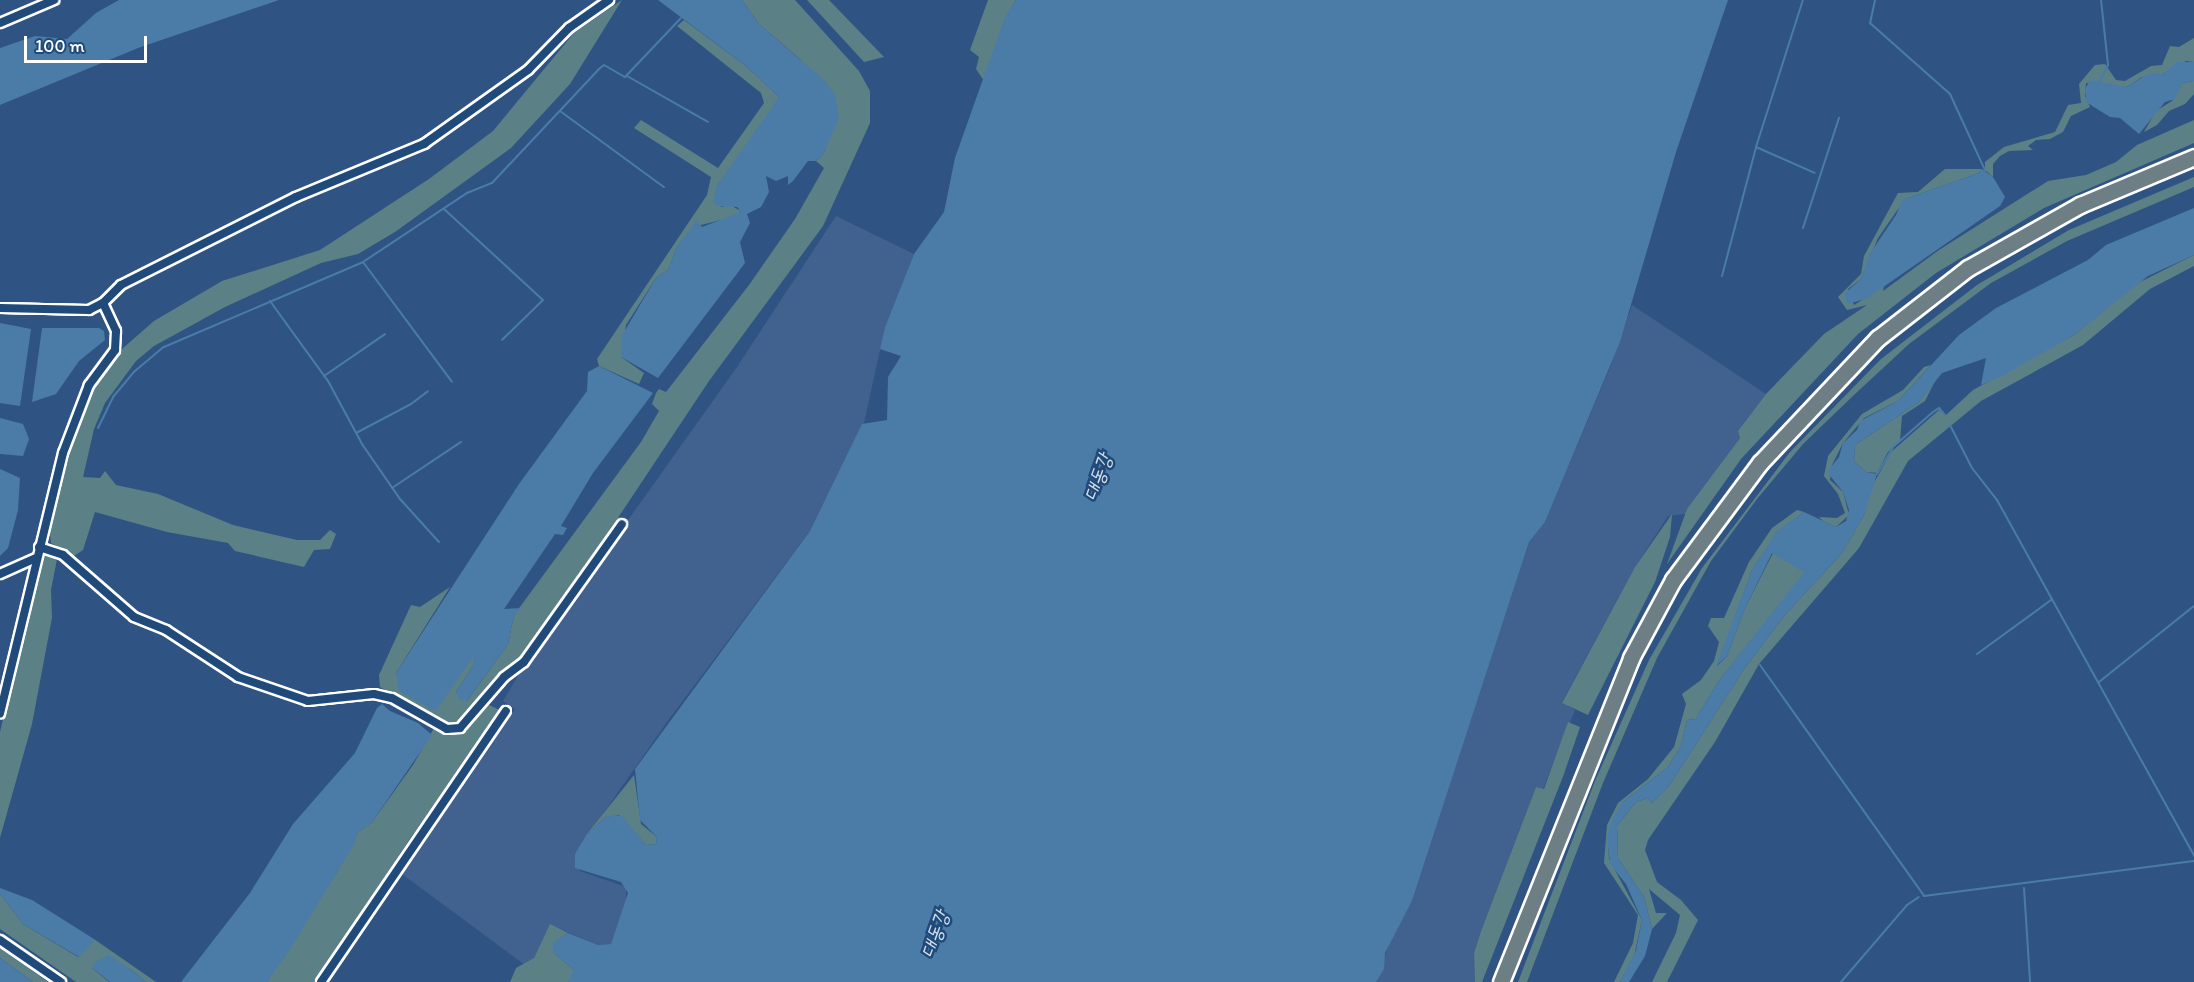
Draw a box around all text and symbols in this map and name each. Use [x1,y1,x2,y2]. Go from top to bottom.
scale bar [27,24,150,62]
text: 100 m [35,35,85,57]
water label: 대동강 [1078,450,1118,504]
water label: 대동강 [915,907,955,961]

